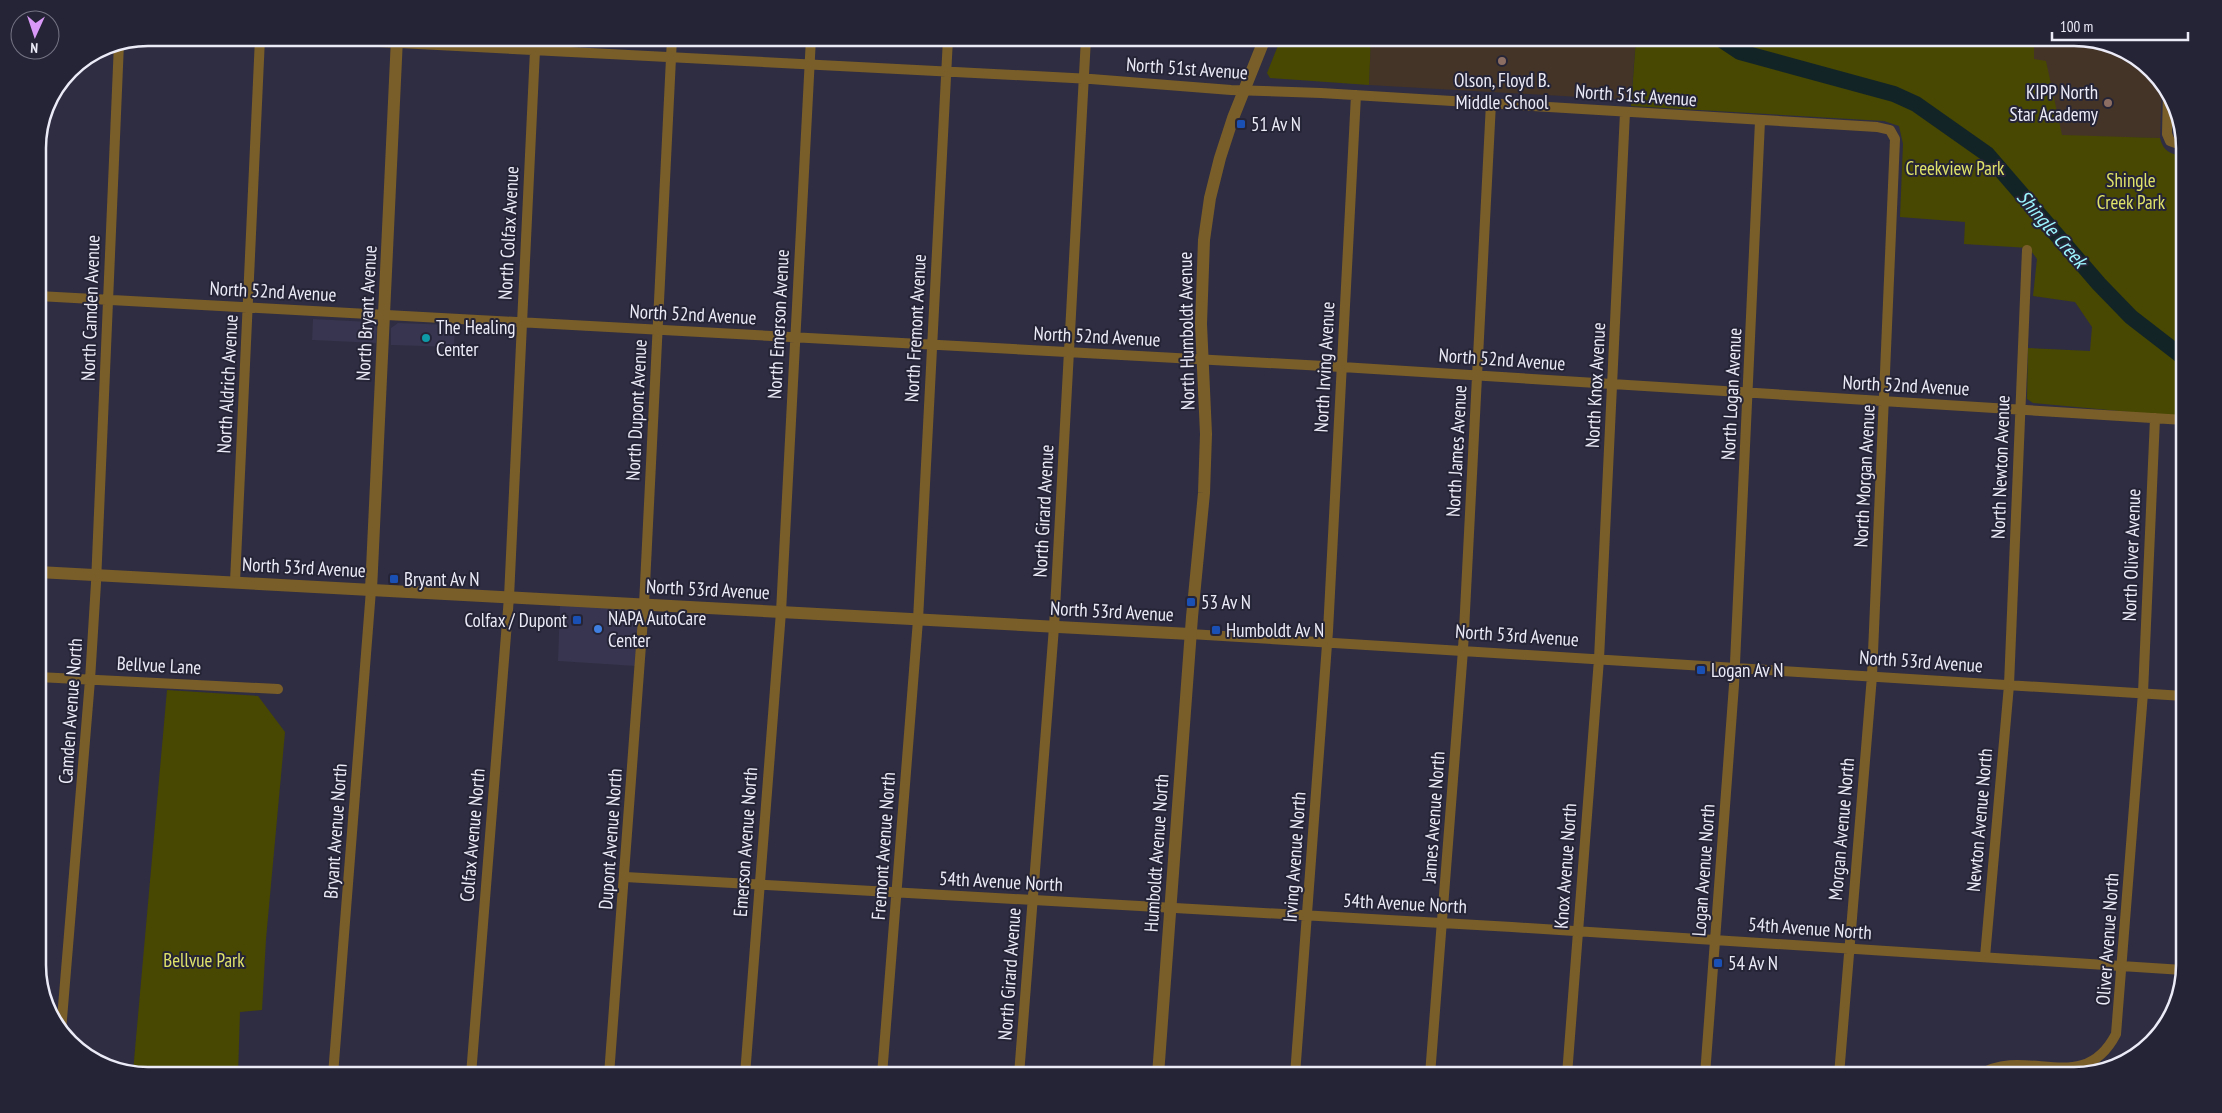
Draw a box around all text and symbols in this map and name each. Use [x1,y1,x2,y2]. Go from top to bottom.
north arrow [10,10,60,60]
scale bar [2052,10,2188,42]
text: 100 m [2060,17,2093,36]
text: N [30,39,39,57]
street label: North 51st Avenue [1125,52,1249,84]
marker: Olson, Floyd B. Middle School [1496,55,1508,67]
place label: Olson, Floyd B. Middle School [1454,68,1550,114]
street label: North 51st Avenue [1574,79,1698,111]
place label: KIPP North Star Academy [2010,80,2099,126]
marker: KIPP North Star Academy [2102,97,2114,109]
place label: 51 Av N [1251,112,1301,136]
marker: 51 Av N [1235,118,1247,130]
park label: Creekview Park [1906,156,2005,180]
street label: North Colfax Avenue [493,165,523,301]
park label: Shingle Creek Park [2097,168,2166,214]
water label: Shingle Creek [2011,185,2094,275]
street label: North Camden Avenue [75,234,105,381]
street label: North Bryant Avenue [350,244,382,381]
street label: North Emerson Avenue [762,248,794,399]
street label: North Humboldt Avenue [1173,251,1199,410]
street label: North Fremont Avenue [899,253,931,403]
street label: North 52nd Avenue [209,276,337,306]
street label: North 52nd Avenue [629,299,757,329]
street label: North Irving Avenue [1309,301,1339,433]
street label: North Aldrich Avenue [211,314,243,454]
place label: The Healing Center [436,315,515,361]
street label: North 52nd Avenue [1033,321,1161,351]
street label: North Knox Avenue [1580,321,1610,448]
street label: North Logan Avenue [1716,327,1746,461]
marker: The Healing Center [420,332,432,344]
street label: North Dupont Avenue [620,339,652,481]
street label: North 52nd Avenue [1438,343,1566,375]
street label: North 52nd Avenue [1842,370,1970,400]
street label: North James Avenue [1441,384,1471,518]
street label: North Newton Avenue [1985,394,2015,539]
street label: North Morgan Avenue [1848,404,1880,548]
street label: North Girard Avenue [1028,444,1058,578]
street label: North Oliver Avenue [2117,488,2145,622]
street label: North 53rd Avenue [242,552,367,582]
place label: Bryant Av N [404,567,479,591]
marker: Bryant Av N [388,573,400,585]
street label: North 53rd Avenue [646,574,771,604]
place label: 53 Av N [1201,590,1251,614]
street label: North 53rd Avenue [1050,596,1175,626]
marker: 53 Av N [1185,596,1197,608]
place label: NAPA AutoCare Center [608,606,706,652]
place label: Colfax / Dupont [464,608,568,632]
marker: Colfax / Dupont [571,614,583,626]
place label: Humboldt Av N [1226,618,1324,642]
street label: North 53rd Avenue [1454,619,1580,651]
marker: NAPA AutoCare Center [592,623,604,635]
marker: Humboldt Av N [1210,624,1222,636]
street label: Camden Avenue North [53,637,87,785]
street label: North 53rd Avenue [1858,645,1984,677]
street label: Bellvue Lane [116,651,202,679]
place label: Logan Av N [1711,658,1783,682]
marker: Logan Av N [1695,664,1707,676]
street label: Newton Avenue North [1961,747,1997,893]
street label: James Avenue North [1416,750,1450,885]
street label: Morgan Avenue North [1823,757,1859,901]
street label: Bryant Avenue North [318,762,352,900]
street label: Emerson Avenue North [728,766,762,918]
street label: Colfax Avenue North [454,767,490,903]
street label: Dupont Avenue North [593,768,627,910]
street label: Fremont Avenue North [866,771,900,921]
street label: Humboldt Avenue North [1139,773,1173,933]
street label: Irving Avenue North [1277,791,1311,923]
street label: Knox Avenue North [1549,802,1581,930]
street label: Logan Avenue North [1686,803,1720,937]
street label: 54th Avenue North [938,866,1064,896]
street label: Oliver Avenue North [2090,872,2124,1006]
street label: 54th Avenue North [1342,888,1468,918]
street label: North Girard Avenue [992,907,1026,1041]
street label: 54th Avenue North [1747,912,1873,944]
park label: Bellvue Park [163,948,245,972]
place label: 54 Av N [1728,951,1778,975]
marker: 54 Av N [1712,957,1724,969]

